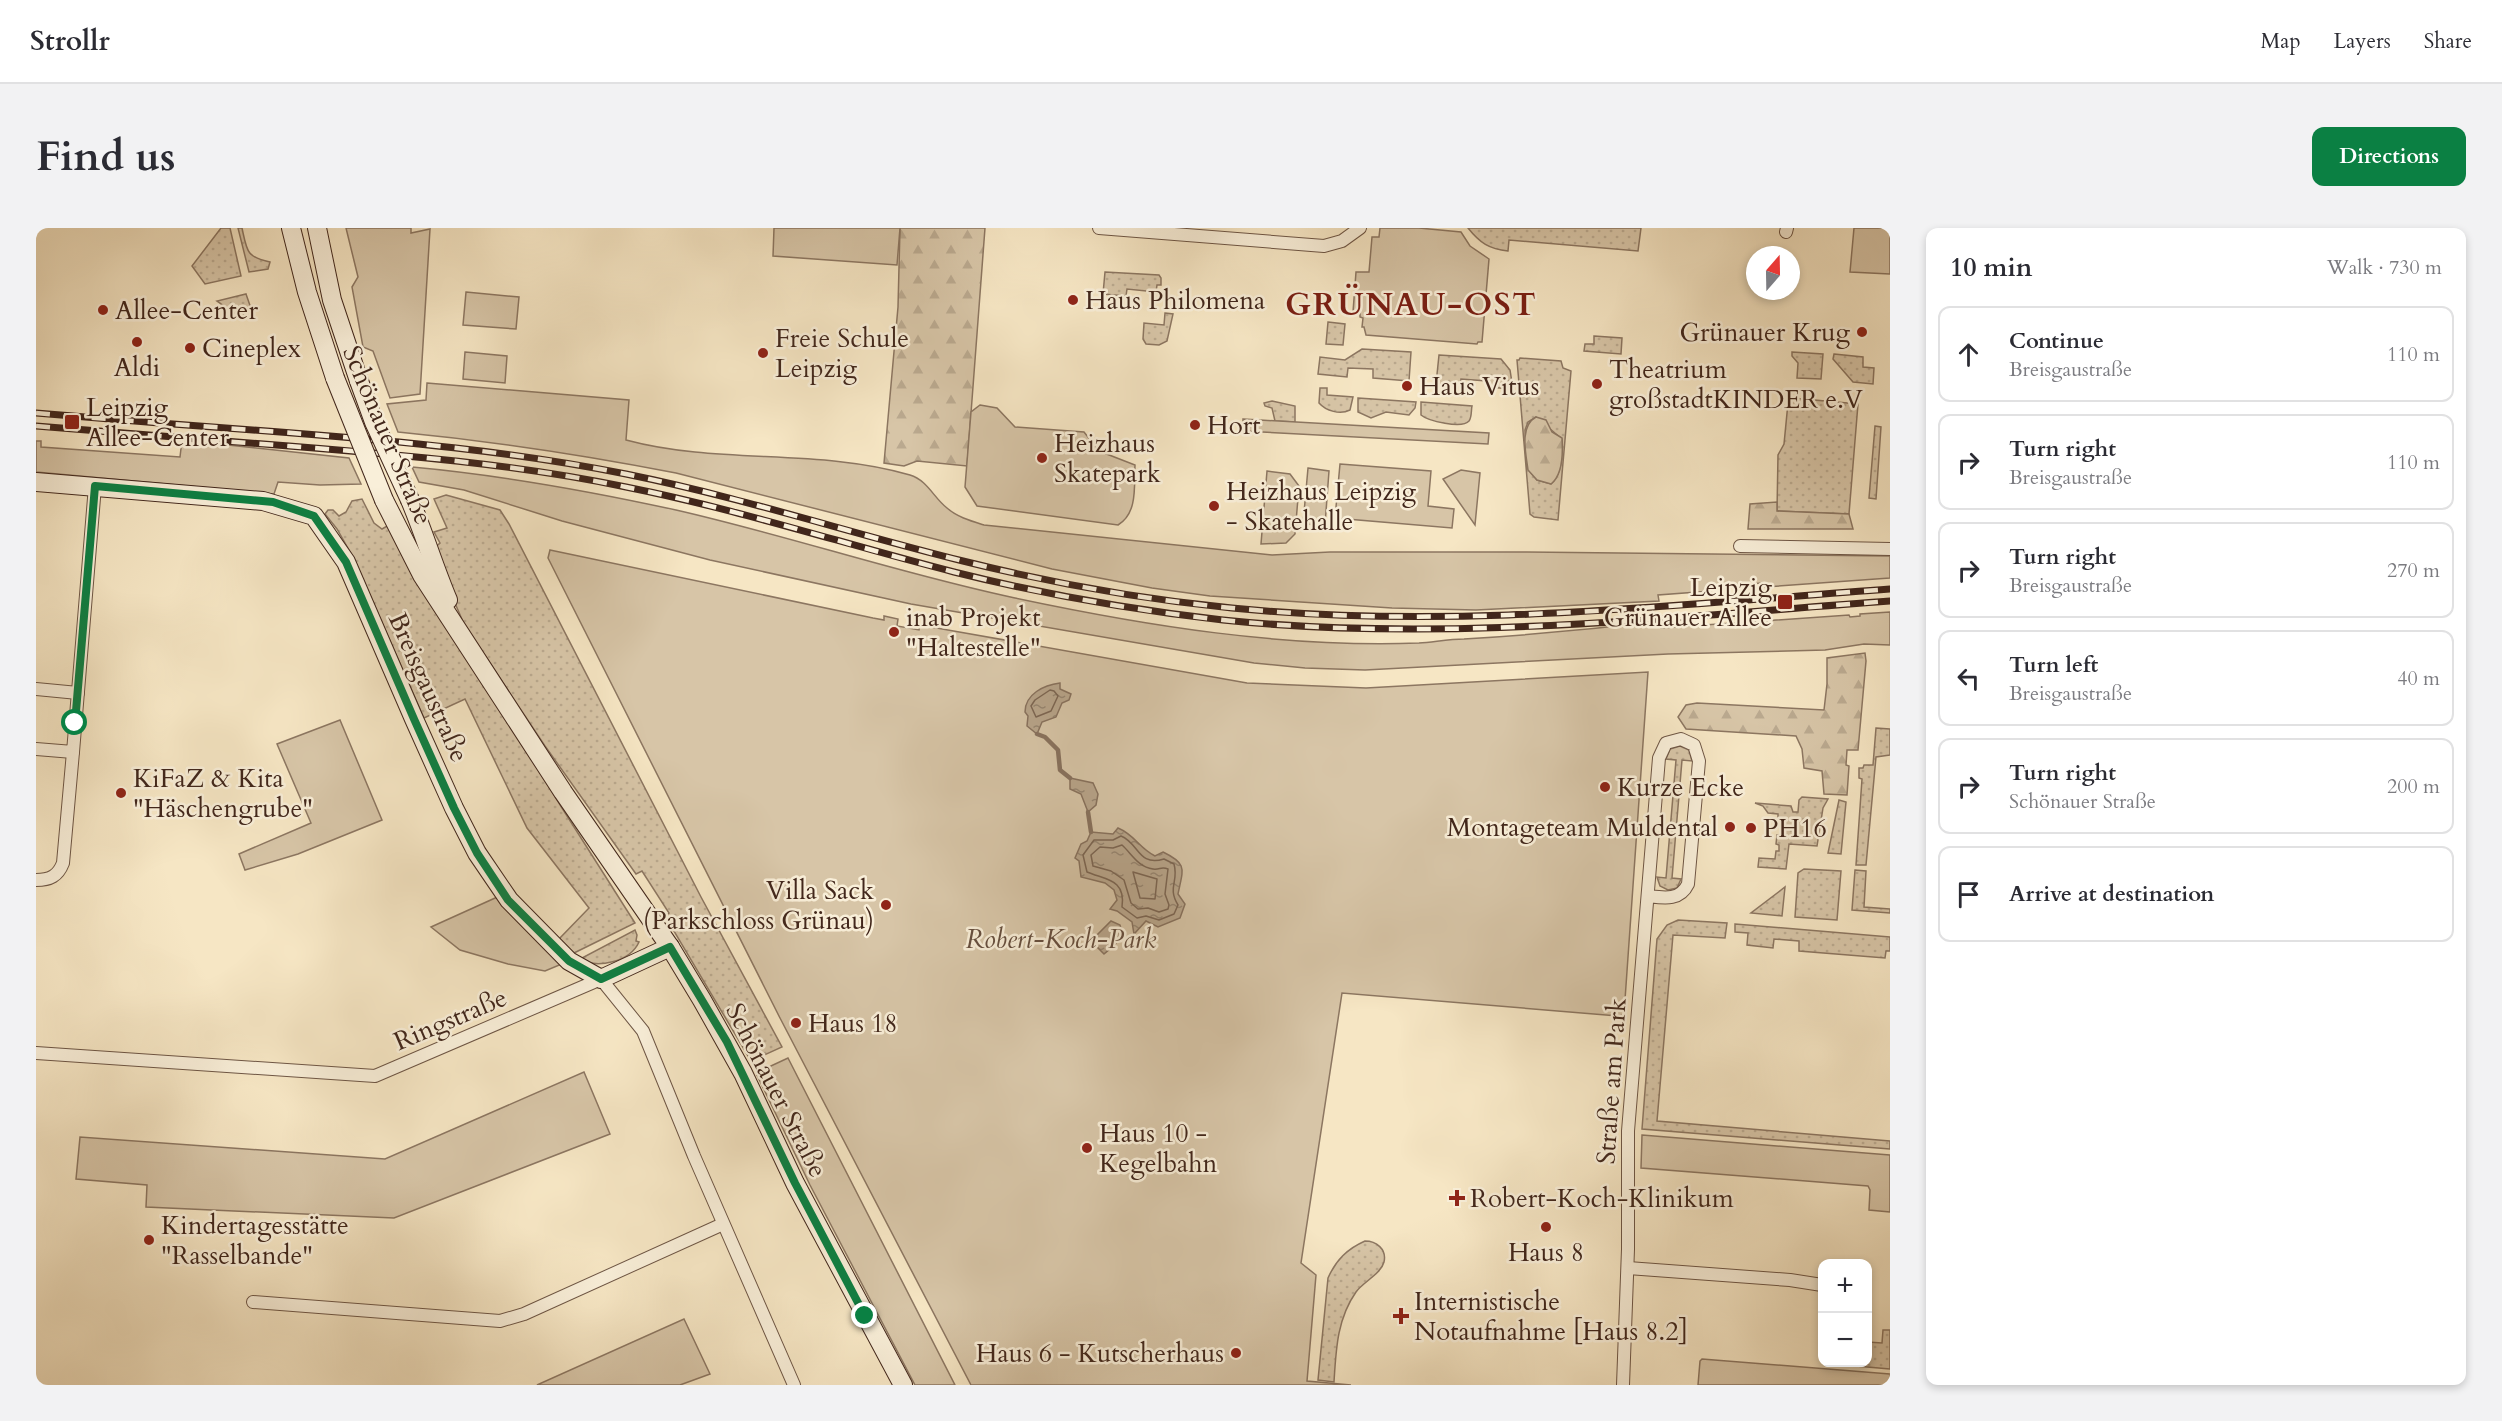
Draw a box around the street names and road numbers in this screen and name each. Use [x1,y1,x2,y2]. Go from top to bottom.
street label: Schönauer Straße [334,340,441,530]
street label: Breisgaustraße [380,607,477,767]
street label: Ringstraße [388,980,512,1059]
street label: Schönauer Straße [718,997,836,1183]
street label: Straße am Park [1588,997,1635,1165]

